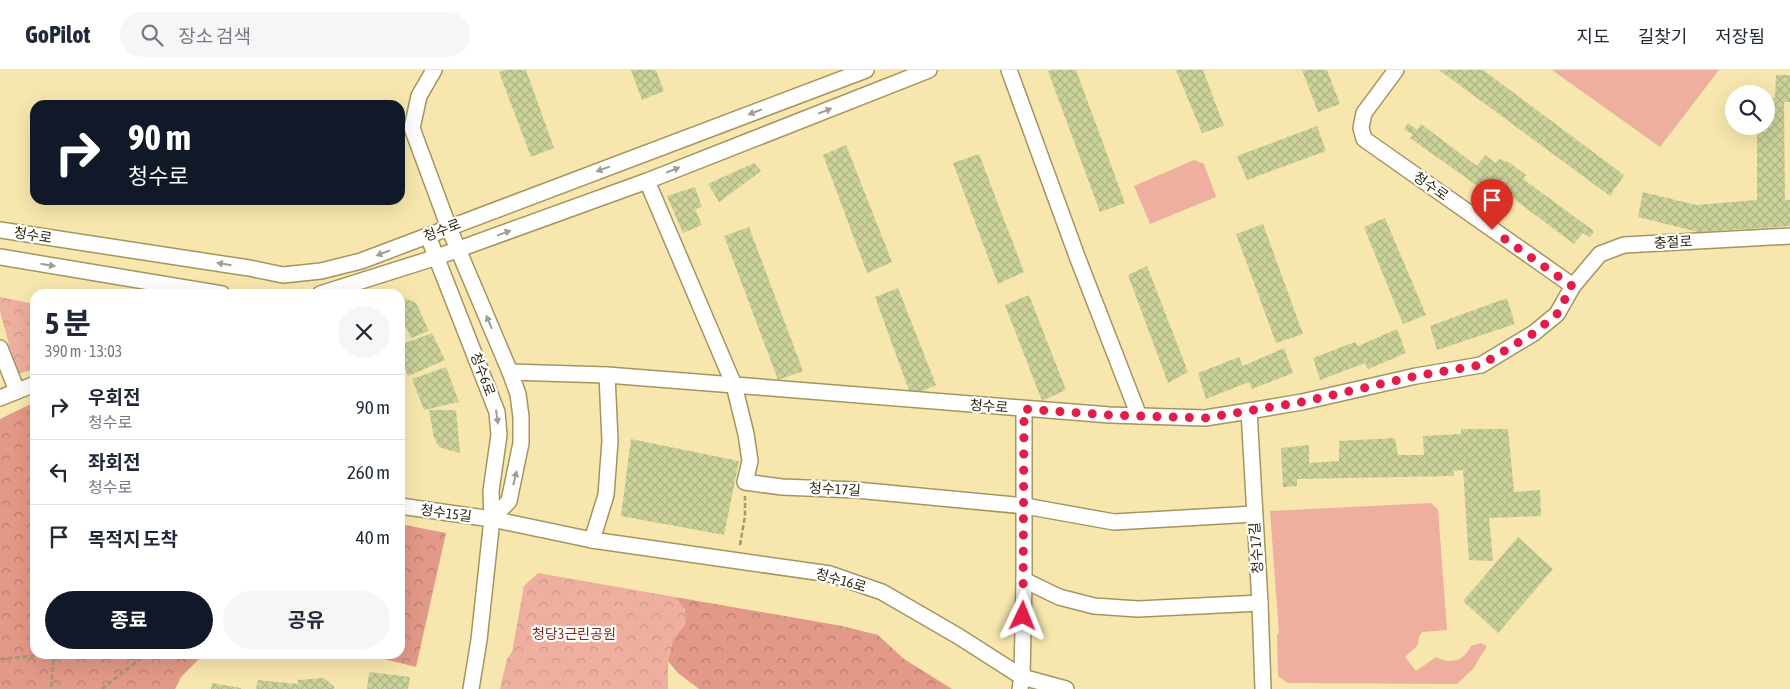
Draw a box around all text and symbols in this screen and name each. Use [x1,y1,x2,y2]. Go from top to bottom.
search box [120,12,470,57]
text: GoPilot [25,21,90,48]
icon: search [138,21,166,49]
text: 장소 검색 [178,25,251,47]
text: 지도 [1577,26,1610,47]
text: 길찾기 [1638,26,1687,47]
text: 저장됨 [1715,26,1765,47]
map controls [1725,85,1775,135]
button: search [1725,85,1775,135]
one-way arrow [817,107,832,114]
one-way arrow [747,108,762,116]
text: 90 m [128,117,191,157]
icon: right [45,120,110,185]
text: 청수로 [128,163,189,189]
one-way arrow [596,166,610,174]
one-way arrow [666,166,680,174]
street label: 청수로 [1411,168,1452,204]
pin [1471,179,1513,230]
icon: arrive [1478,186,1506,214]
street label: 청수로 [421,216,463,244]
street label: 청수로 [13,224,53,246]
one-way arrow [497,229,512,236]
street label: 충절로 [1653,233,1693,251]
one-way arrow [375,249,390,257]
one-way arrow [216,260,232,268]
one-way arrow [40,261,56,269]
text: 5 분 [45,306,91,340]
button: close [338,306,390,358]
one-way arrow [484,315,492,329]
text: 390 m · 13:03 [45,342,122,360]
street label: 청수6로 [467,350,499,398]
text: 우회전 [88,386,140,408]
icon: right [45,393,73,421]
text: 90 m [356,396,390,418]
street label: 청수로 [969,397,1009,415]
one-way arrow [494,410,502,426]
text: 청수로 [88,413,132,431]
text: 좌회전 [88,451,140,473]
icon: left [45,458,73,486]
text: 260 m [347,461,390,483]
one-way arrow [511,470,519,485]
text: 청수로 [88,478,132,496]
street label: 청수17길 [809,480,861,498]
street label: 청수15길 [419,501,473,525]
street label: 청수17길 [1246,522,1266,574]
icon: arrive [45,523,73,551]
text: 40 m [356,526,390,548]
text: 목적지 도착 [88,528,178,550]
street label: 청수16로 [814,565,868,595]
position arrow [996,589,1048,641]
button: 종료 [45,591,213,649]
button: 공유 [223,591,390,649]
park label: 청당3근린공원 [532,626,616,642]

